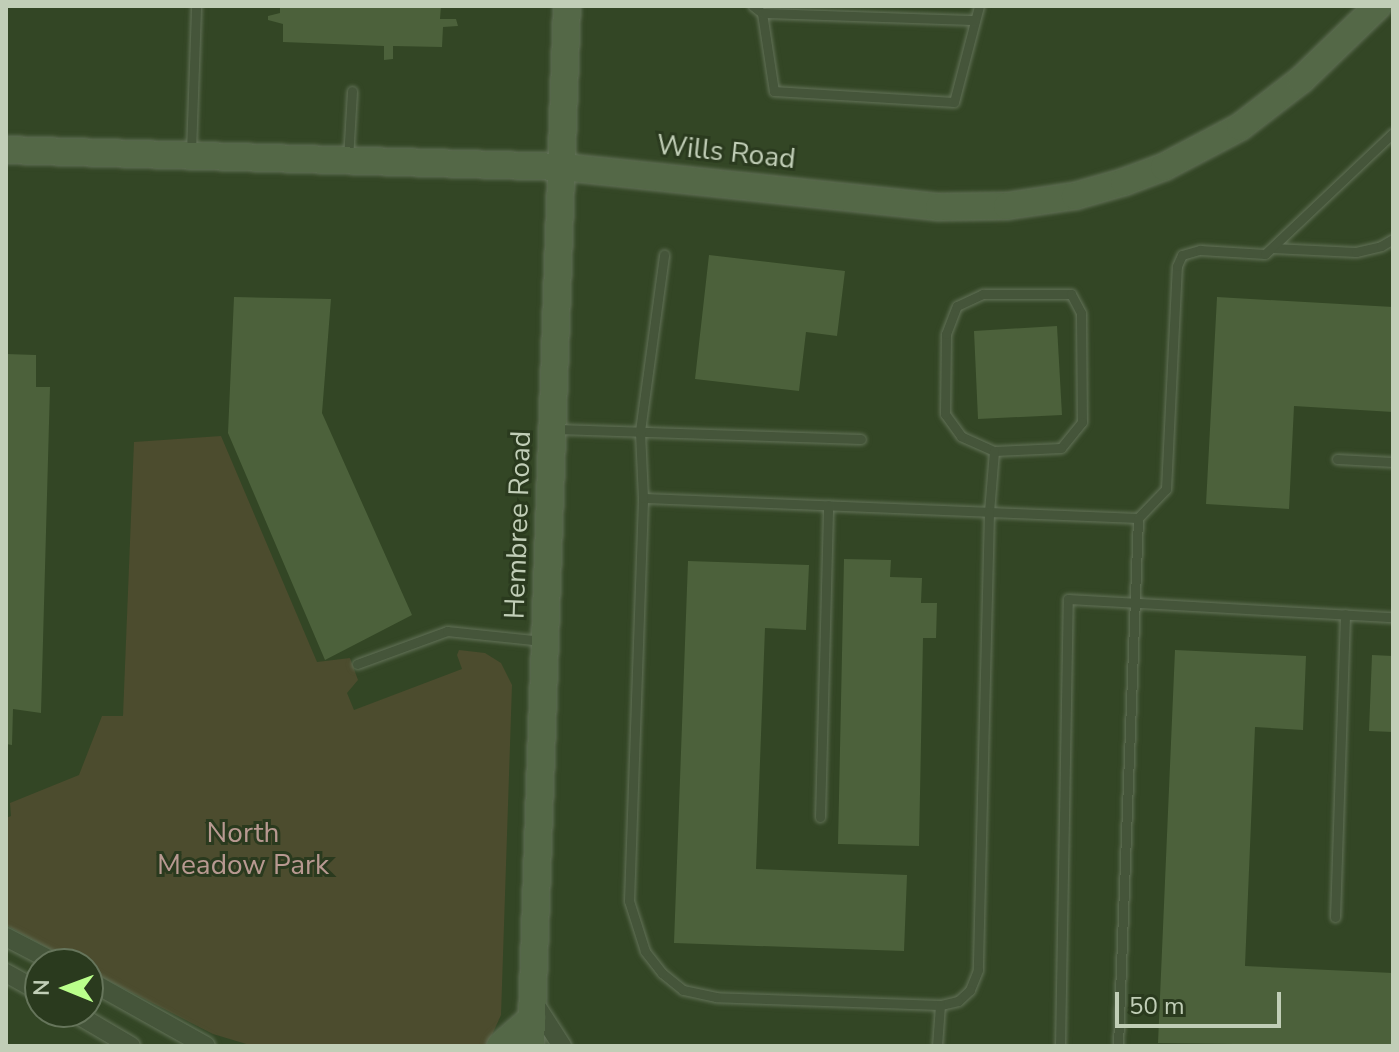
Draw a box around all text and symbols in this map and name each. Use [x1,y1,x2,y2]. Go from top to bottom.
street label: Wills Road [655,128,797,176]
street label: Hembree Road [498,430,538,620]
park label: North Meadow Park [157,816,329,882]
north arrow [24,948,104,1028]
scale bar [1119,976,1285,1026]
text: N [27,979,57,996]
text: 50 m [1129,990,1185,1022]

